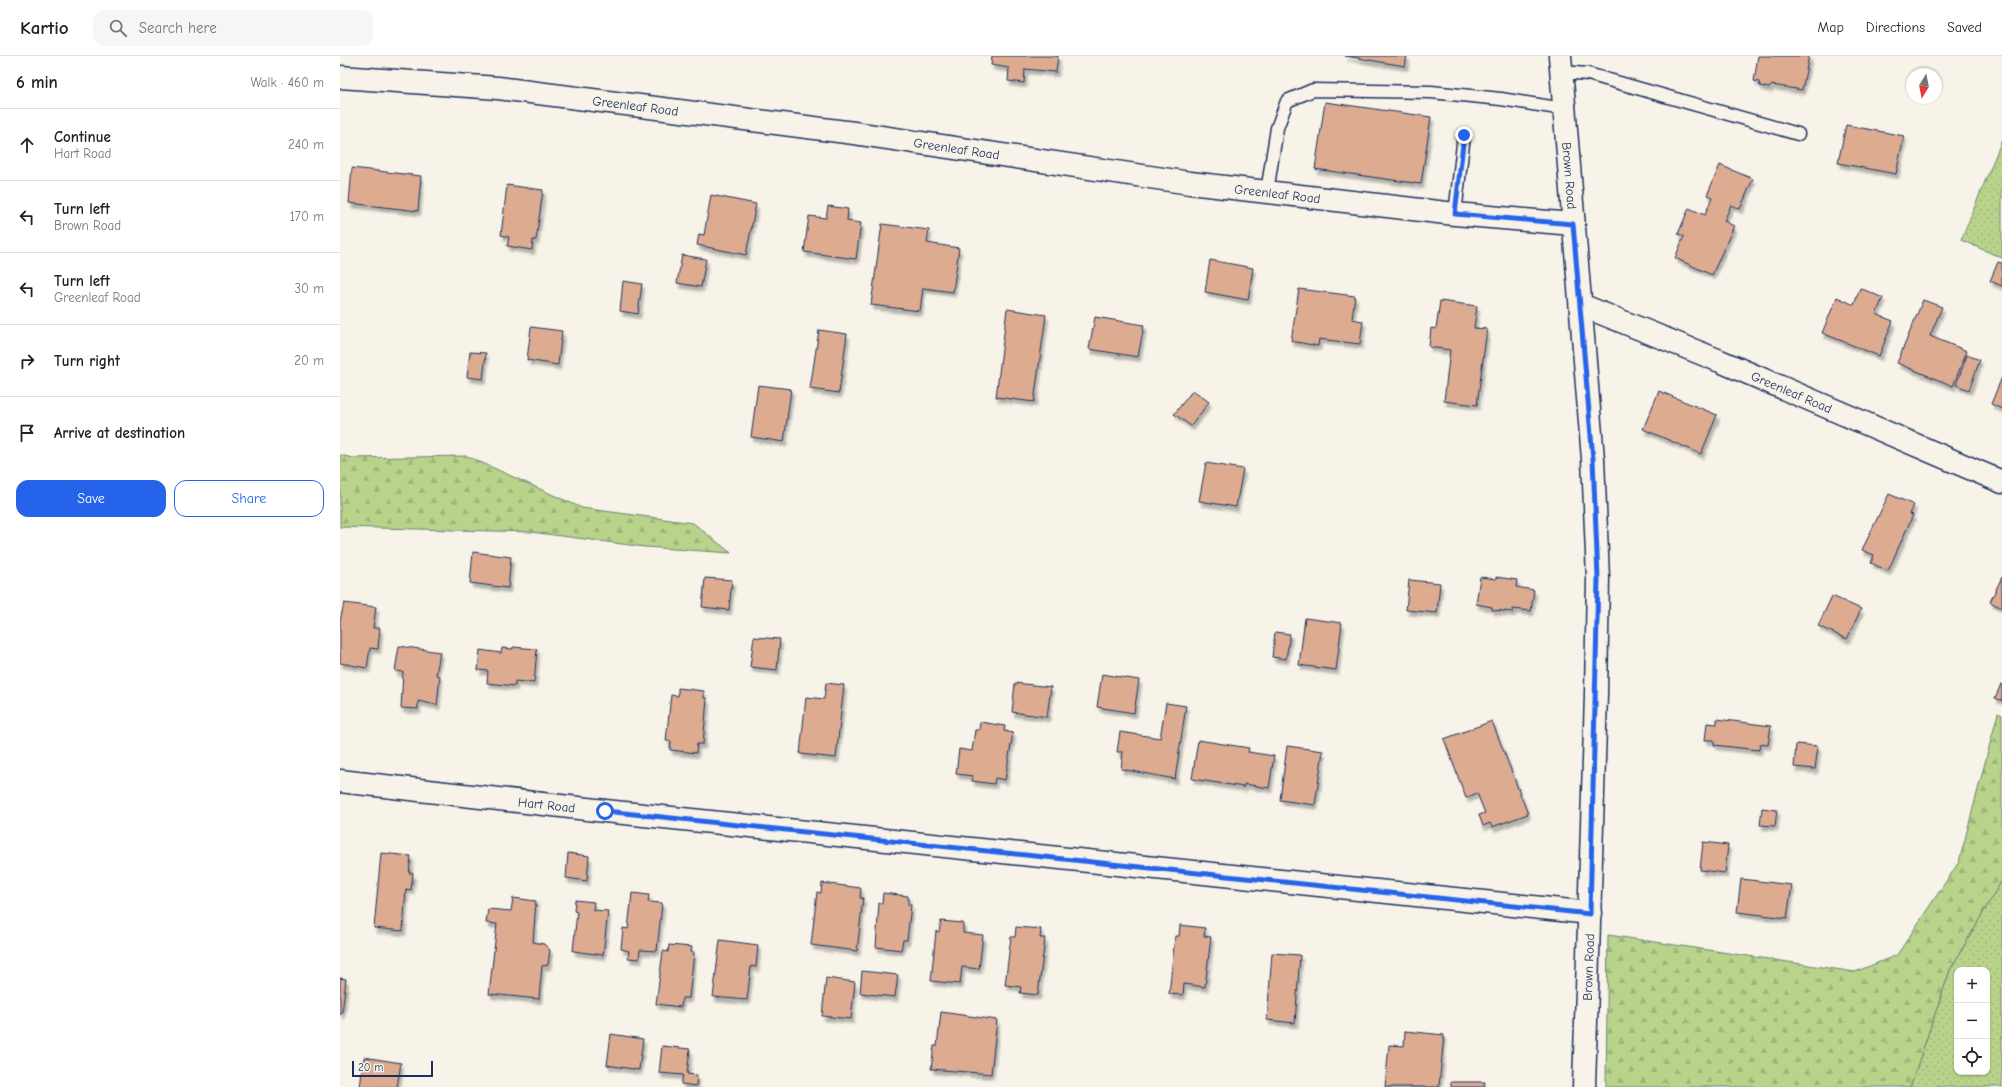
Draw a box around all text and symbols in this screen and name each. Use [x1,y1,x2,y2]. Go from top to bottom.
search box [93,10,373,46]
text: Kartio [20,17,69,39]
icon: search [107,17,129,39]
text: Search here [139,19,217,37]
text: Map [1817,19,1844,36]
text: Directions [1866,19,1925,36]
text: Saved [1947,19,1982,36]
north arrow [1906,68,1942,104]
text: 6 min [16,73,58,92]
text: Walk · 460 m [250,75,324,90]
street label: Greenleaf Road [592,93,679,119]
route end [1455,126,1473,144]
text: Continue [54,128,111,146]
icon: ahead [16,134,38,156]
street label: Greenleaf Road [913,135,1001,163]
text: 240 m [288,137,324,152]
street label: Brown Road [1559,142,1580,210]
text: Hart Road [54,146,111,161]
street label: Greenleaf Road [1234,181,1321,206]
text: Turn left [54,200,110,218]
icon: left [16,206,38,228]
text: 170 m [290,209,324,224]
text: Brown Road [54,218,121,233]
text: Turn left [54,272,110,290]
icon: left [16,278,38,300]
text: 30 m [294,281,324,296]
text: Greenleaf Road [54,290,141,305]
icon: right [16,350,38,372]
text: Turn right [54,352,120,370]
text: 20 m [294,353,324,368]
street label: Greenleaf Road [1749,368,1834,416]
icon: arrive [16,422,38,444]
text: Arrive at destination [54,424,185,442]
button: Save [16,480,166,517]
button: Share [174,480,324,517]
street label: Hart Road [517,794,576,816]
route start [596,802,614,820]
street label: Brown Road [1580,933,1597,1001]
map controls [1954,967,1990,1075]
button: + [1954,967,1990,1003]
button: − [1954,1003,1990,1039]
button: locate [1954,1039,1990,1075]
scale bar [352,1059,433,1078]
text: 20 m [358,1061,383,1074]

